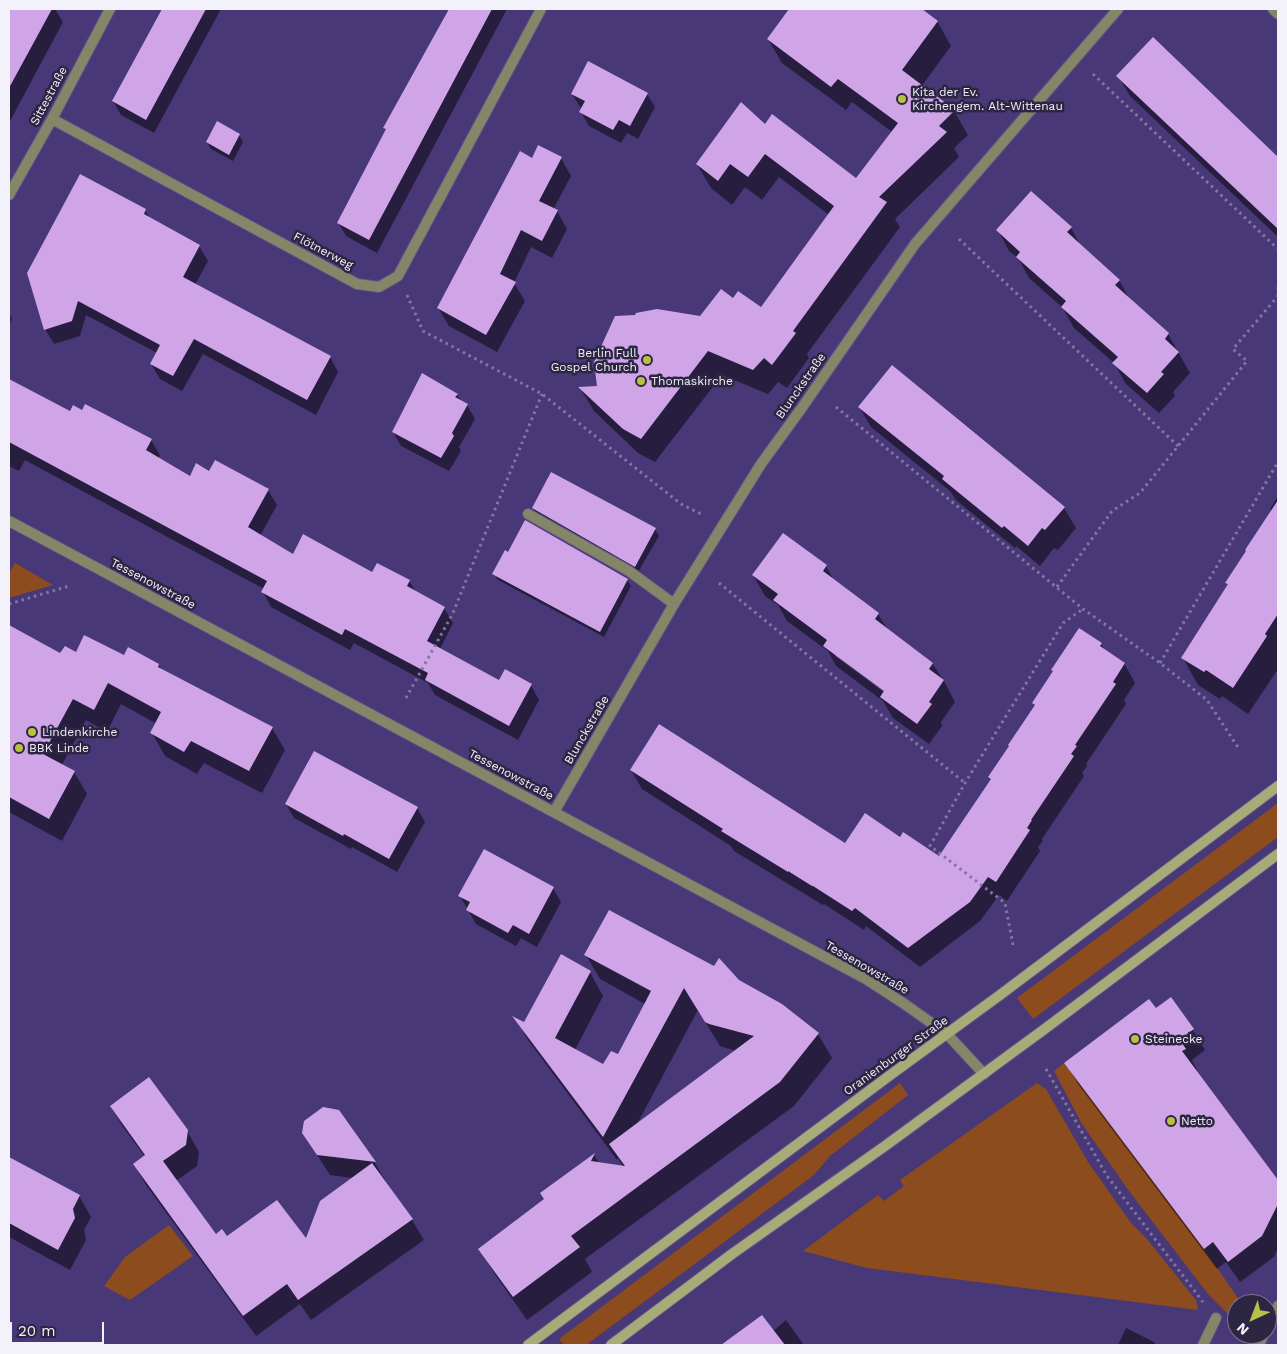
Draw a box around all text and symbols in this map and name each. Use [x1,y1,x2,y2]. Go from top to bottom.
street label: Sittestraße [28,64,70,128]
place label: Kita der Ev. Kirchengem. Alt-Wittenau [912,85,1063,113]
marker: Kita der Ev. Kirchengem. Alt-Wittenau [896,93,908,105]
street label: Flötnerweg [291,229,355,273]
place label: Berlin Full Gospel Church [551,346,637,374]
street label: Blunckstraße [773,350,829,422]
marker: Berlin Full Gospel Church [641,354,653,366]
place label: Thomaskirche [651,374,733,388]
marker: Thomaskirche [635,375,647,387]
street label: Tessenowstraße [108,556,198,612]
street label: Blunckstraße [562,693,612,767]
place label: Lindenkirche [42,725,117,739]
marker: Lindenkirche [26,726,38,738]
place label: BBK Linde [29,741,89,755]
marker: BBK Linde [13,742,25,754]
street label: Tessenowstraße [466,747,556,803]
street label: Tessenowstraße [823,938,911,998]
street label: Oranienburger Straße [841,1013,951,1099]
place label: Steinecke [1145,1032,1202,1046]
marker: Steinecke [1129,1033,1141,1045]
place label: Netto [1181,1114,1213,1128]
marker: Netto [1165,1115,1177,1127]
north arrow [1227,1294,1277,1344]
scale bar [12,1312,106,1344]
text: N [1233,1320,1252,1339]
text: 20 m [18,1322,56,1340]

